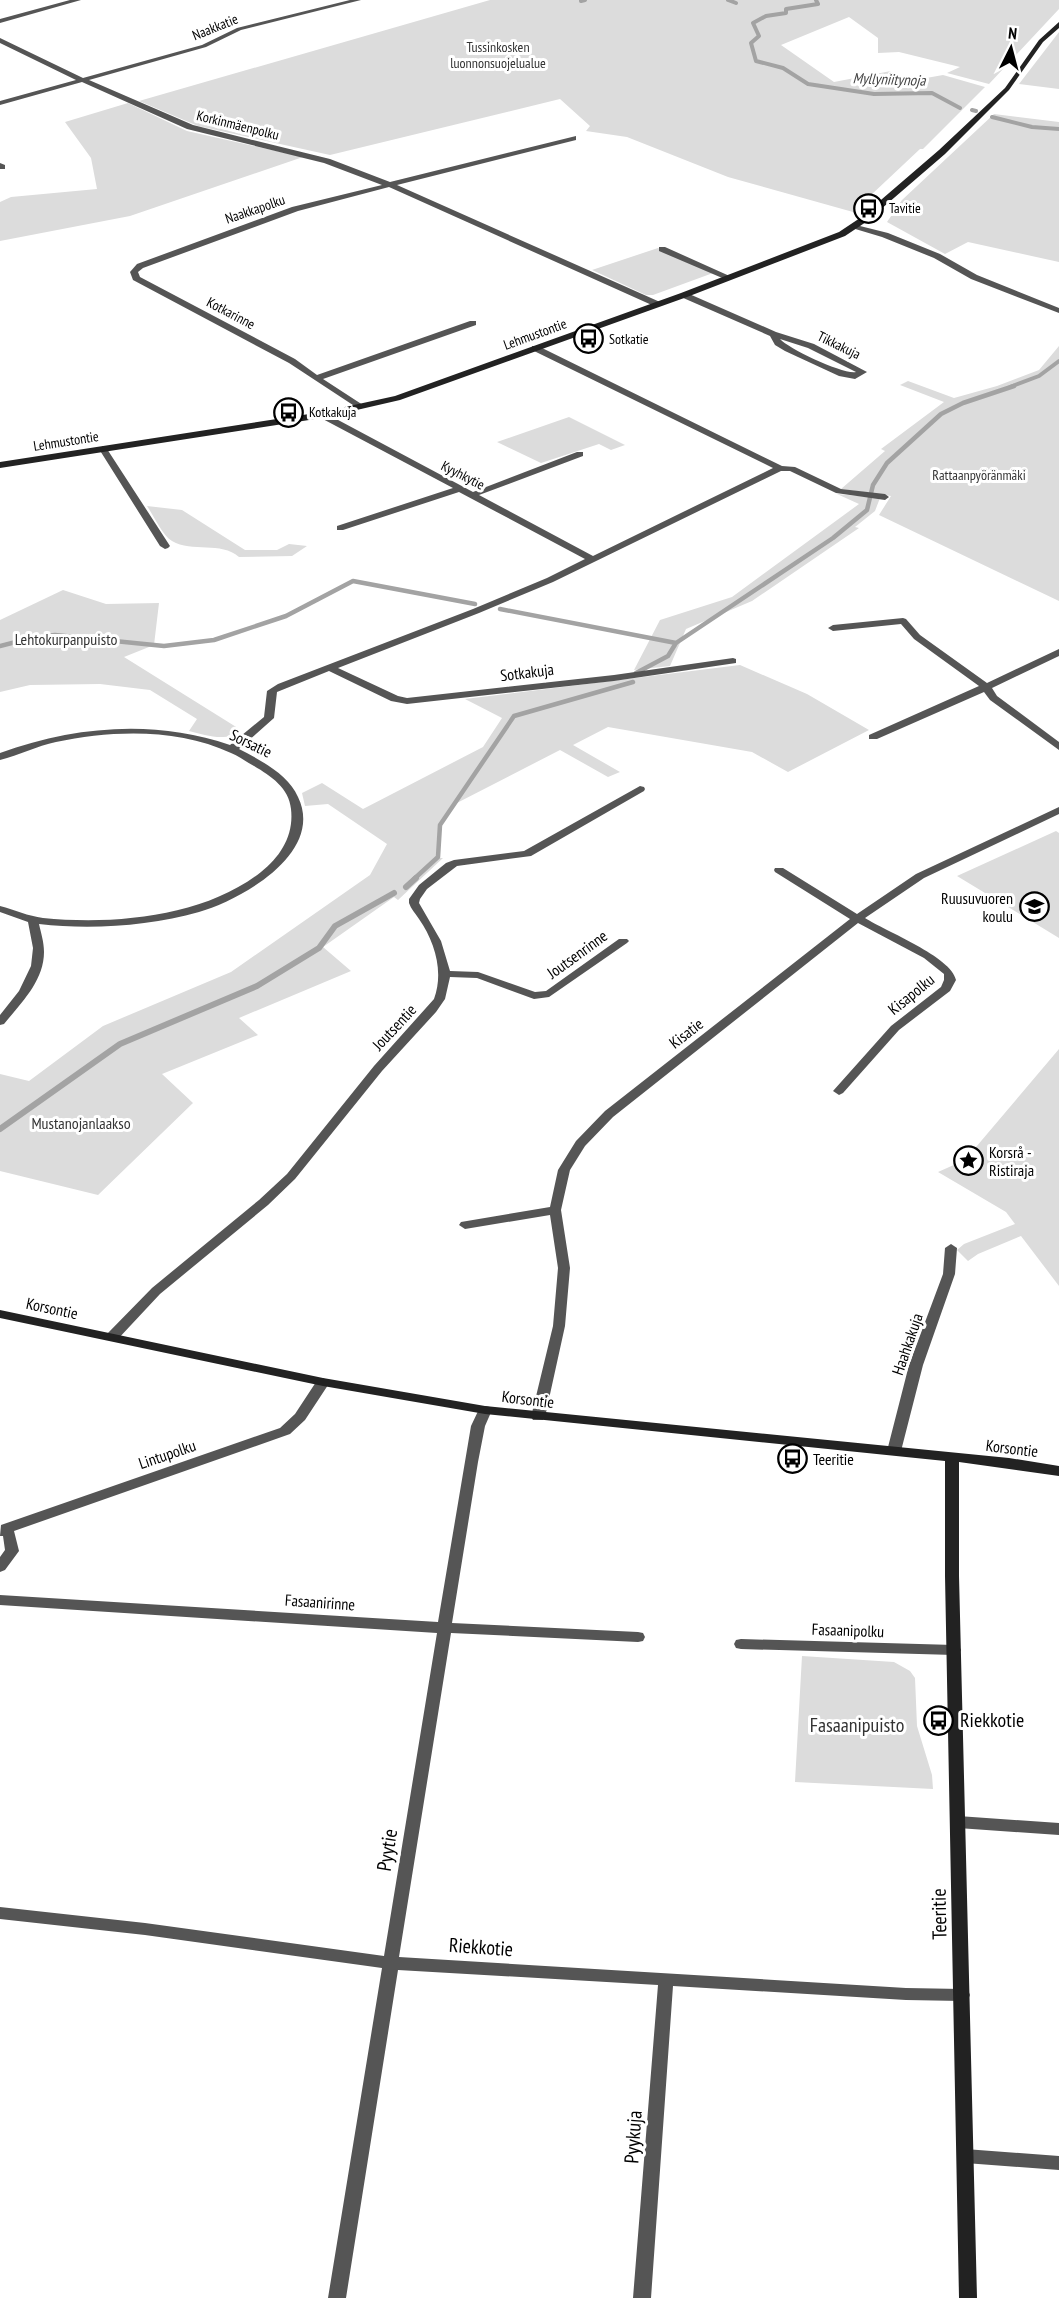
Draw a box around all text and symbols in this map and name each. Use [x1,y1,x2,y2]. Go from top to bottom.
street label: Naakkatie [189,10,241,44]
north arrow [981,18,1041,78]
text: N [1007,23,1018,43]
park label: Tussinkosken luonnonsuojelualue [450,38,546,72]
water label: Myllyniitynoja [852,68,927,90]
street label: Korkinmäenpolku [195,106,281,144]
street label: Naakkapolku [223,190,287,228]
bus stop icon: Tavitie [852,192,884,224]
place label: Tavitie [889,199,921,217]
street label: Kotkarinne [204,293,258,333]
street label: Lehmustontie [501,314,569,354]
bus stop icon: Sotkatie [572,323,604,355]
street label: Tikkakuja [814,327,864,363]
place label: Sotkatie [609,330,649,348]
bus stop icon: Kotkakuja [272,396,304,428]
place label: Kotkakuja [309,403,356,421]
street label: Lehmustontie [32,427,100,455]
street label: Kyyhkytie [438,456,488,494]
park label: Rattaanpyöränmäki [932,466,1026,484]
park label: Lehtokurpanpuisto [15,629,117,649]
street label: Sotkakuja [499,659,555,685]
street label: Sorsatie [227,724,275,762]
place label: Ruusuvuoren koulu [941,888,1013,926]
school or university icon: Ruusuvuoren koulu [1018,891,1050,923]
street label: Joutsenrinne [542,925,611,983]
street label: Kisapolku [884,969,938,1019]
street label: Joutsentie [367,1000,420,1055]
street label: Kisatie [665,1014,707,1052]
park label: Mustanojanlaakso [31,1113,131,1133]
place label: Korsrå - Ristiraja [989,1142,1034,1180]
place icon: Korsrå - Ristiraja [952,1145,984,1177]
street label: Korsontie [24,1293,80,1323]
street label: Haahkakuja [887,1310,927,1378]
street label: Korsontie [501,1386,555,1412]
street label: Lintupolku [136,1435,198,1473]
street label: Korsontie [985,1435,1039,1461]
bus stop icon: Teeritie [776,1443,808,1475]
place label: Teeritie [813,1449,854,1469]
street label: Fasaanirinne [284,1590,356,1614]
street label: Fasaanipolku [811,1619,885,1641]
bus stop icon: Riekkotie [923,1704,955,1736]
place label: Riekkotie [960,1707,1024,1733]
park label: Fasaanipuisto [810,1712,904,1738]
street label: Pyytie [371,1827,403,1873]
street label: Teeritie [926,1888,952,1940]
street label: Riekkotie [448,1932,514,1962]
street label: Pyykuja [618,2110,648,2164]

